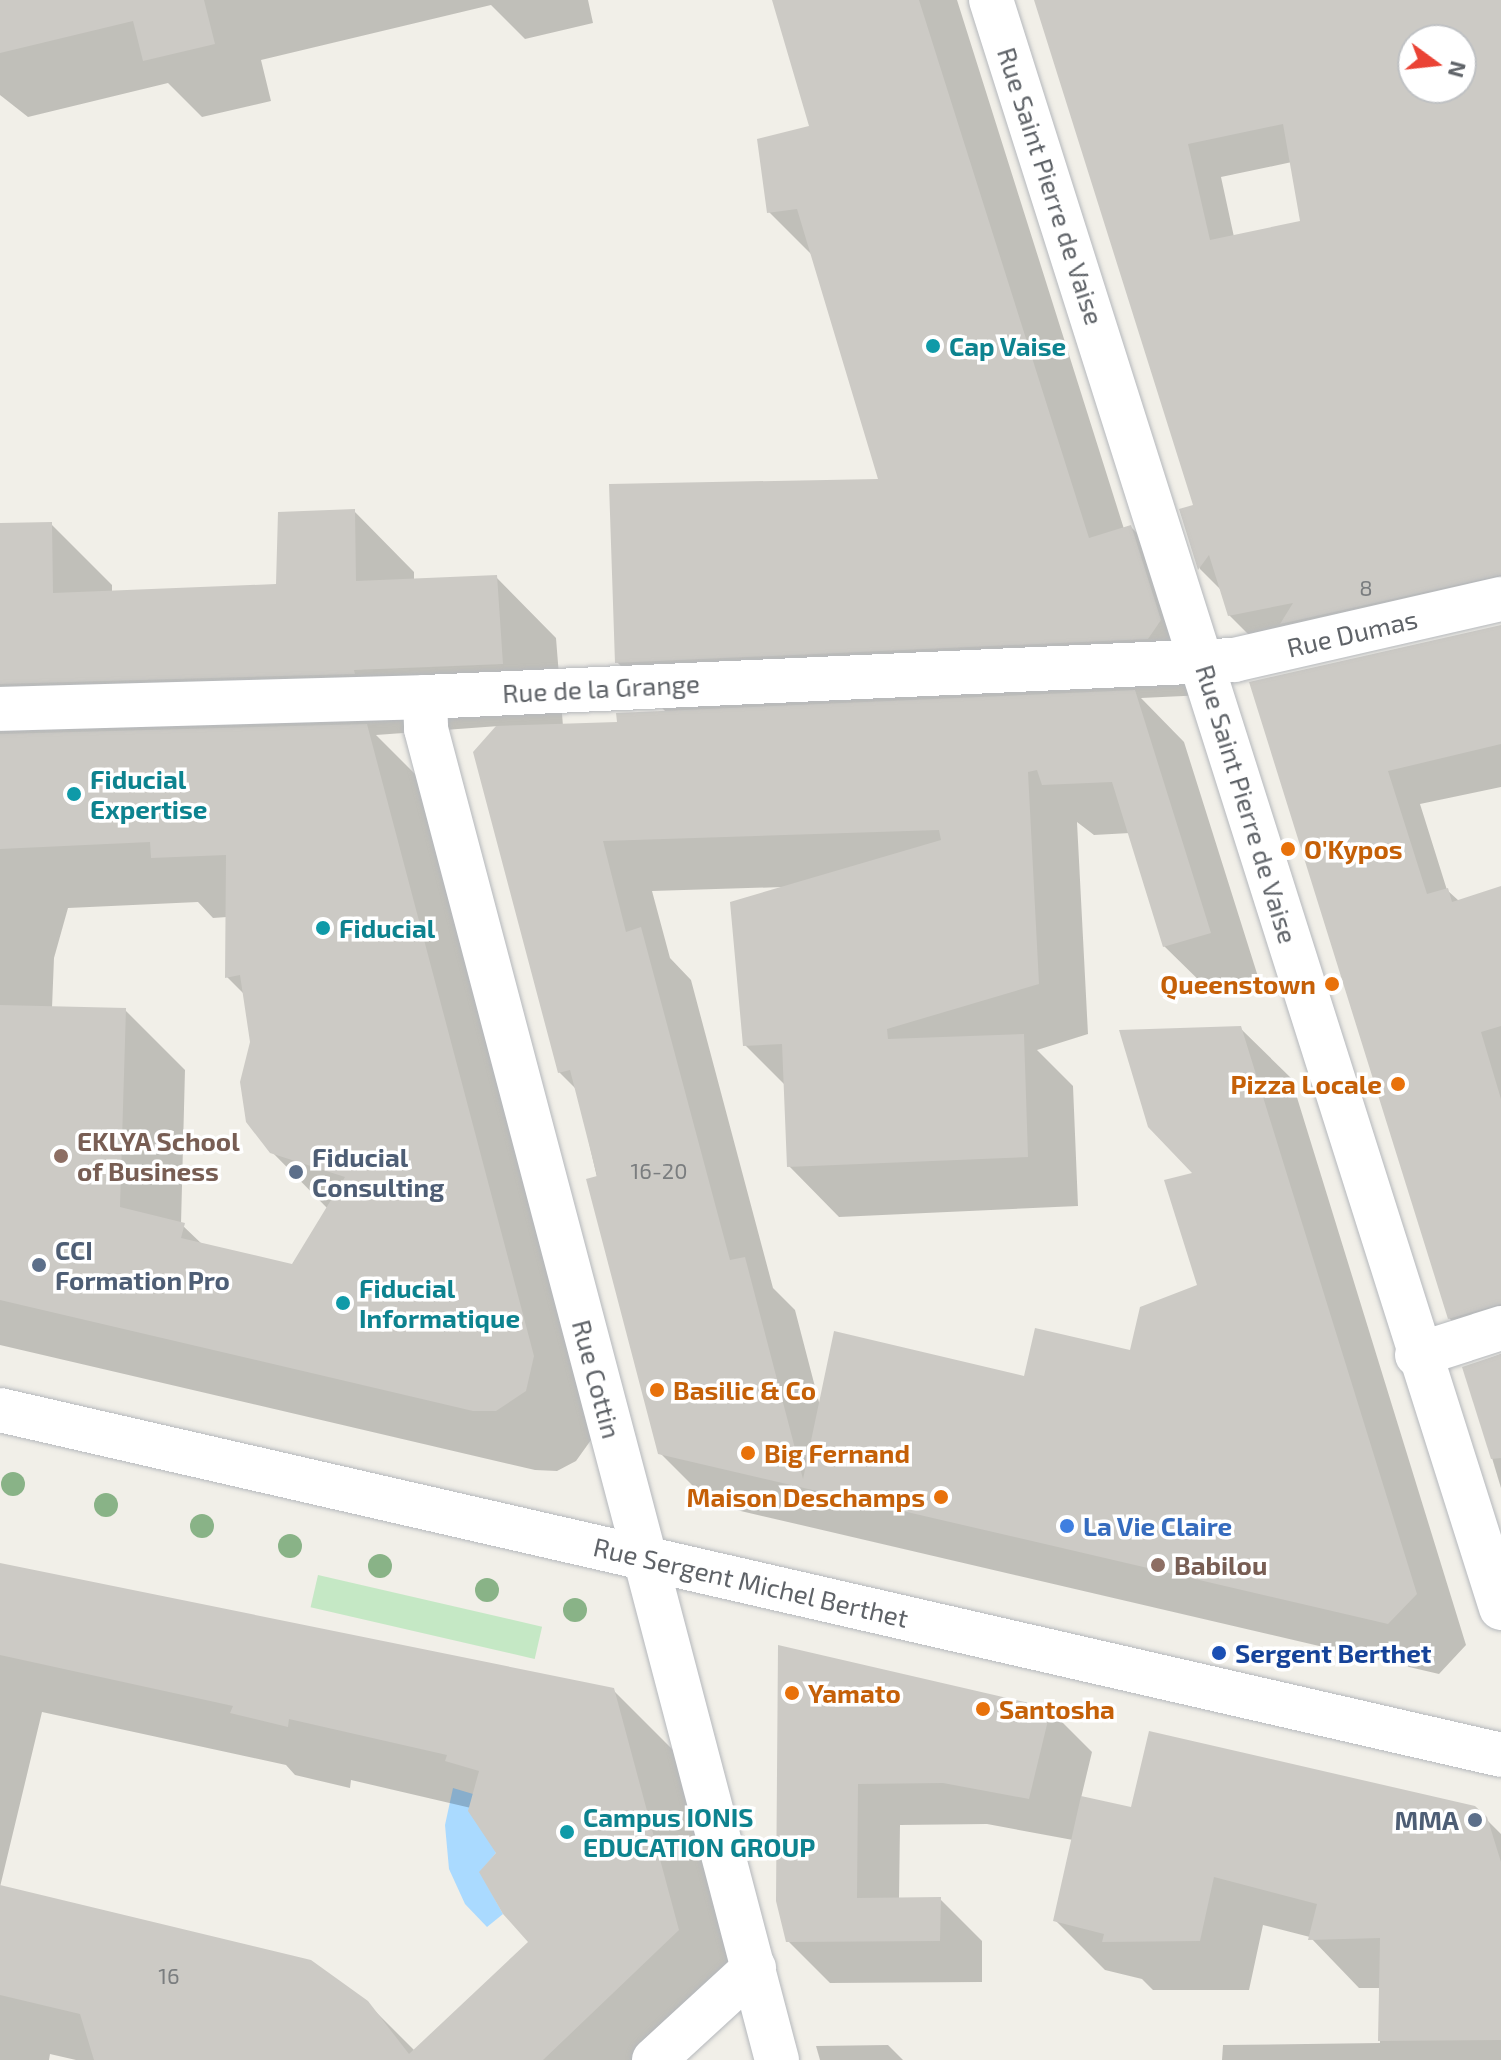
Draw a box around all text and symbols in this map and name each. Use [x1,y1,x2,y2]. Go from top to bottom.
north arrow [1397,24,1477,104]
street label: Rue Saint Pierre de Vaise [991,43,1111,329]
text: N [1444,59,1473,81]
place label: Cap Vaise [949,330,1067,362]
marker: Cap Vaise [924,337,942,355]
house number: 8 [1359,575,1373,601]
street label: Rue Dumas [1284,603,1420,663]
street label: Rue Saint Pierre de Vaise [1190,661,1304,947]
street label: Rue de la Grange [502,667,700,709]
place label: Fiducial Expertise [90,763,207,824]
marker: Fiducial Expertise [65,785,83,803]
place label: O'Kypos [1304,833,1403,865]
marker: O'Kypos [1279,840,1297,858]
place label: Fiducial [339,912,435,944]
marker: Fiducial [314,919,332,937]
place label: Queenstown [1160,968,1316,1000]
marker: Queenstown [1323,975,1341,993]
place label: Pizza Locale [1230,1068,1382,1100]
marker: Pizza Locale [1389,1075,1407,1093]
place label: EKLYA School of Business [77,1125,240,1186]
place label: Fiducial Consulting [312,1141,444,1202]
marker: EKLYA School of Business [52,1147,70,1165]
house number: 16-20 [631,1158,687,1184]
marker: Fiducial Consulting [287,1163,305,1181]
place label: CCI Formation Pro [55,1234,230,1296]
marker: CCI Formation Pro [30,1256,48,1274]
place label: Fiducial Informatique [359,1272,520,1334]
marker: Fiducial Informatique [334,1294,352,1312]
street label: Rue Cottin [566,1316,628,1442]
place label: Basilic & Co [673,1374,816,1406]
marker: Basilic & Co [648,1381,666,1399]
place label: Big Fernand [764,1437,910,1469]
marker: Big Fernand [739,1444,757,1462]
place label: Maison Deschamps [687,1481,925,1513]
marker: Maison Deschamps [932,1488,950,1506]
place label: La Vie Claire [1083,1510,1233,1542]
marker: La Vie Claire [1058,1517,1076,1535]
street label: Rue Sergent Michel Berthet [590,1531,912,1633]
place label: Babilou [1174,1549,1267,1581]
marker: Babilou [1149,1556,1167,1574]
place label: Sergent Berthet [1235,1637,1431,1669]
marker: Sergent Berthet [1210,1644,1228,1662]
place label: Yamato [808,1677,901,1709]
marker: Yamato [783,1684,801,1702]
place label: Santosha [999,1693,1115,1725]
marker: Santosha [974,1700,992,1718]
place label: Campus IONIS EDUCATION GROUP [583,1801,815,1862]
place label: MMA [1394,1804,1459,1836]
marker: MMA [1466,1811,1484,1829]
marker: Campus IONIS EDUCATION GROUP [558,1823,576,1841]
house number: 16 [158,1963,180,1989]

